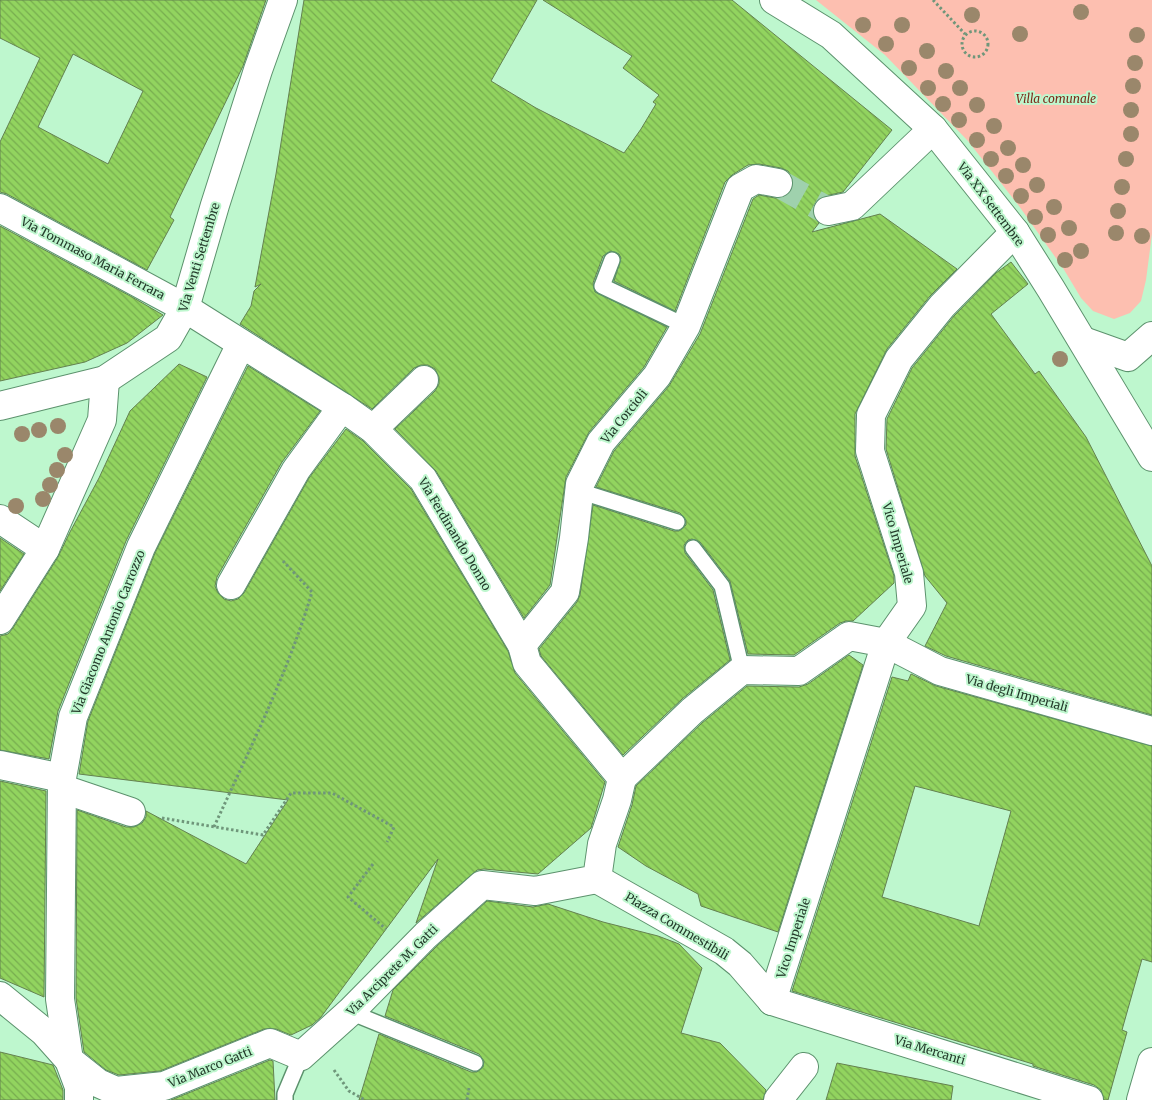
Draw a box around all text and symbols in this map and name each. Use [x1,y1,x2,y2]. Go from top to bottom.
park label: Villa comunale [1016,91,1096,106]
street label: Via XX Settembre [954,158,1027,249]
street label: Via Venti Settembre [175,201,223,314]
street label: Via Tommaso Maria Ferrara [18,213,168,303]
street label: Via Corcioli [597,386,650,447]
street label: Via Ferdinando Donno [415,474,495,593]
street label: Vico Imperiale [879,500,917,585]
street label: Via Giacomo Antonio Carrozzo [68,548,148,717]
street label: Via degli Imperiali [963,671,1070,715]
street label: Piazza Commestibili [622,889,732,963]
street label: Vico Imperiale [773,896,813,981]
street label: Via Arciprete M. Gatti [343,921,441,1019]
street label: Via Mercanti [892,1032,967,1068]
street label: Via Marco Gatti [165,1043,254,1091]

